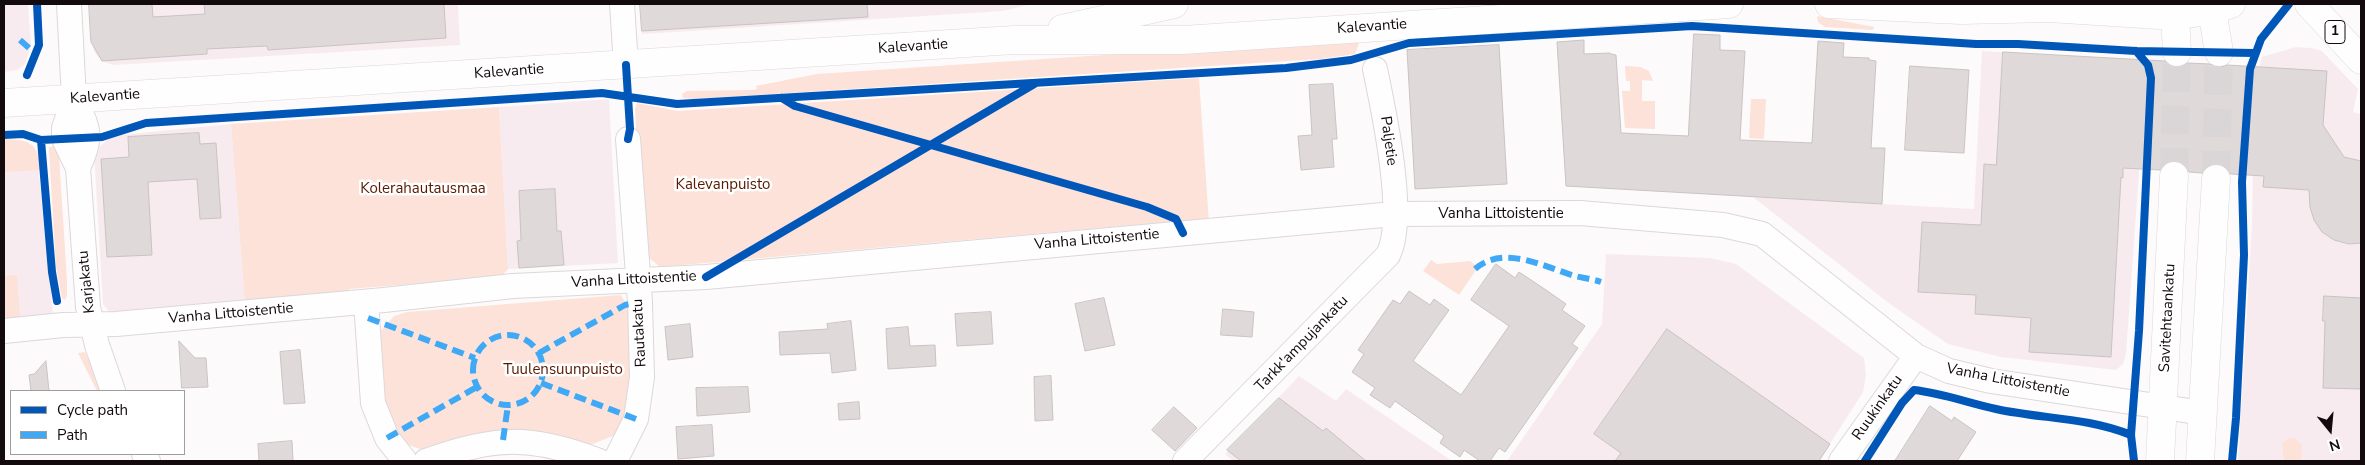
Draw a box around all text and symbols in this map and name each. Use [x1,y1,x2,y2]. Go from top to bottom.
street label: Kalevantie [1336,16,1408,38]
road number: 1 [2325,21,2345,44]
street label: Kalevantie [877,36,949,58]
street label: Kalevantie [473,61,545,83]
street label: Kalevantie [69,86,141,108]
street label: Paljetie [1376,115,1400,167]
park label: Kalevanpuisto [676,176,770,194]
park label: Kolerahautausmaa [360,180,486,198]
street label: Vanha Littoistentie [1438,205,1564,223]
street label: Vanha Littoistentie [1034,226,1160,254]
street label: Karjakatu [75,250,99,314]
street label: Savitehtaankatu [2156,263,2180,373]
street label: Vanha Littoistentie [571,268,697,292]
street label: Tarkk'ampujankatu [1252,292,1352,396]
street label: Rautakatu [629,298,651,368]
street label: Vanha Littoistentie [168,300,294,328]
street label: Vanha Littoistentie [1945,360,2071,402]
park label: Tuulensuunpuisto [503,361,623,379]
street label: Ruukinkatu [1849,372,1907,444]
legend [10,390,185,455]
text: Cycle path [57,400,128,420]
north arrow [2305,405,2355,455]
text: Path [57,425,88,445]
text: N [2327,434,2342,455]

